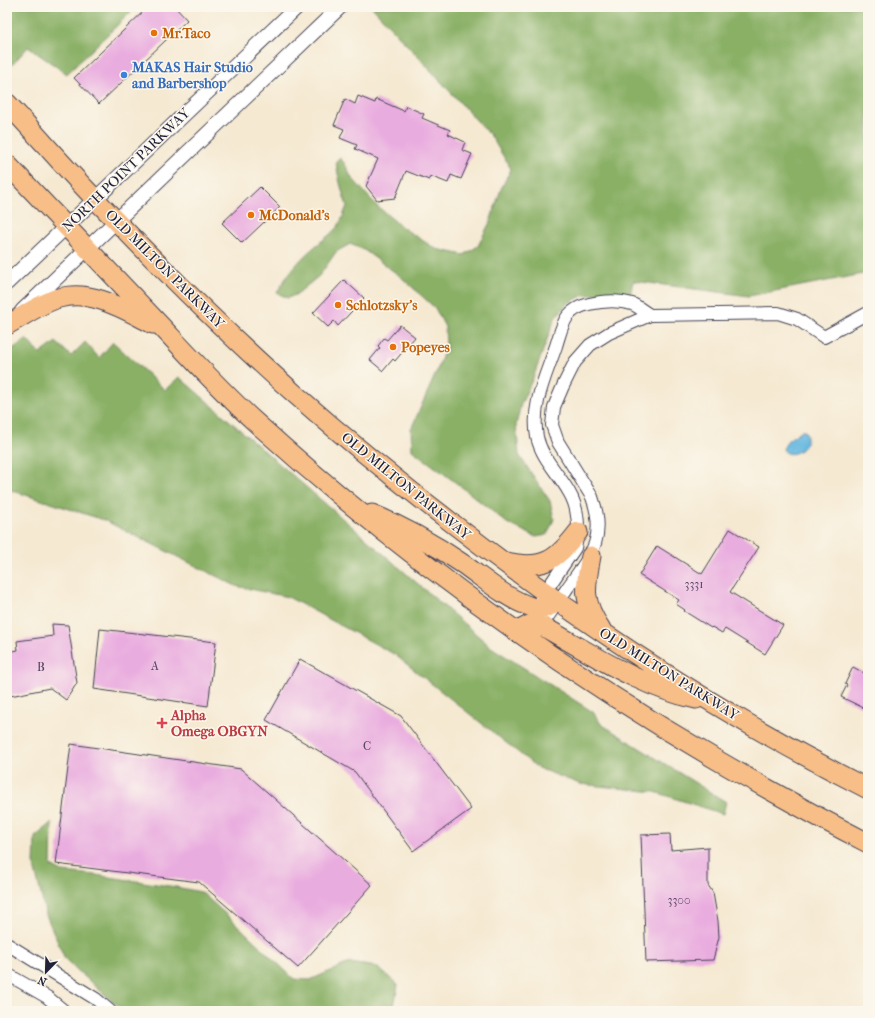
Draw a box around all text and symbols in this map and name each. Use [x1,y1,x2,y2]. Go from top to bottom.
place label: Mr.Taco [161,25,210,42]
marker: Mr.Taco [149,28,159,38]
place label: MAKAS Hair Studio and Barbershop [131,59,253,92]
marker: MAKAS Hair Studio and Barbershop [119,70,129,80]
street label: NORTH POINT PARKWAY [59,104,194,235]
street label: OLD MILTON PARKWAY [102,206,228,332]
place label: McDonald's [258,207,330,224]
marker: McDonald's [246,210,256,220]
place label: Schlotzsky's [346,297,418,314]
marker: Schlotzsky's [333,300,343,310]
place label: Popeyes [401,339,451,356]
marker: Popeyes [388,342,398,352]
street label: OLD MILTON PARKWAY [338,429,474,544]
house number: 3331 [684,577,704,591]
street label: OLD MILTON PARKWAY [596,624,742,724]
house number: A [150,659,159,673]
house number: B [37,660,45,674]
place label: Alpha Omega OBGYN [170,707,268,740]
marker: Alpha Omega OBGYN [156,717,168,729]
house number: C [363,739,371,753]
house number: 3300 [667,893,691,907]
north arrow [26,952,66,992]
text: N [35,973,49,988]

